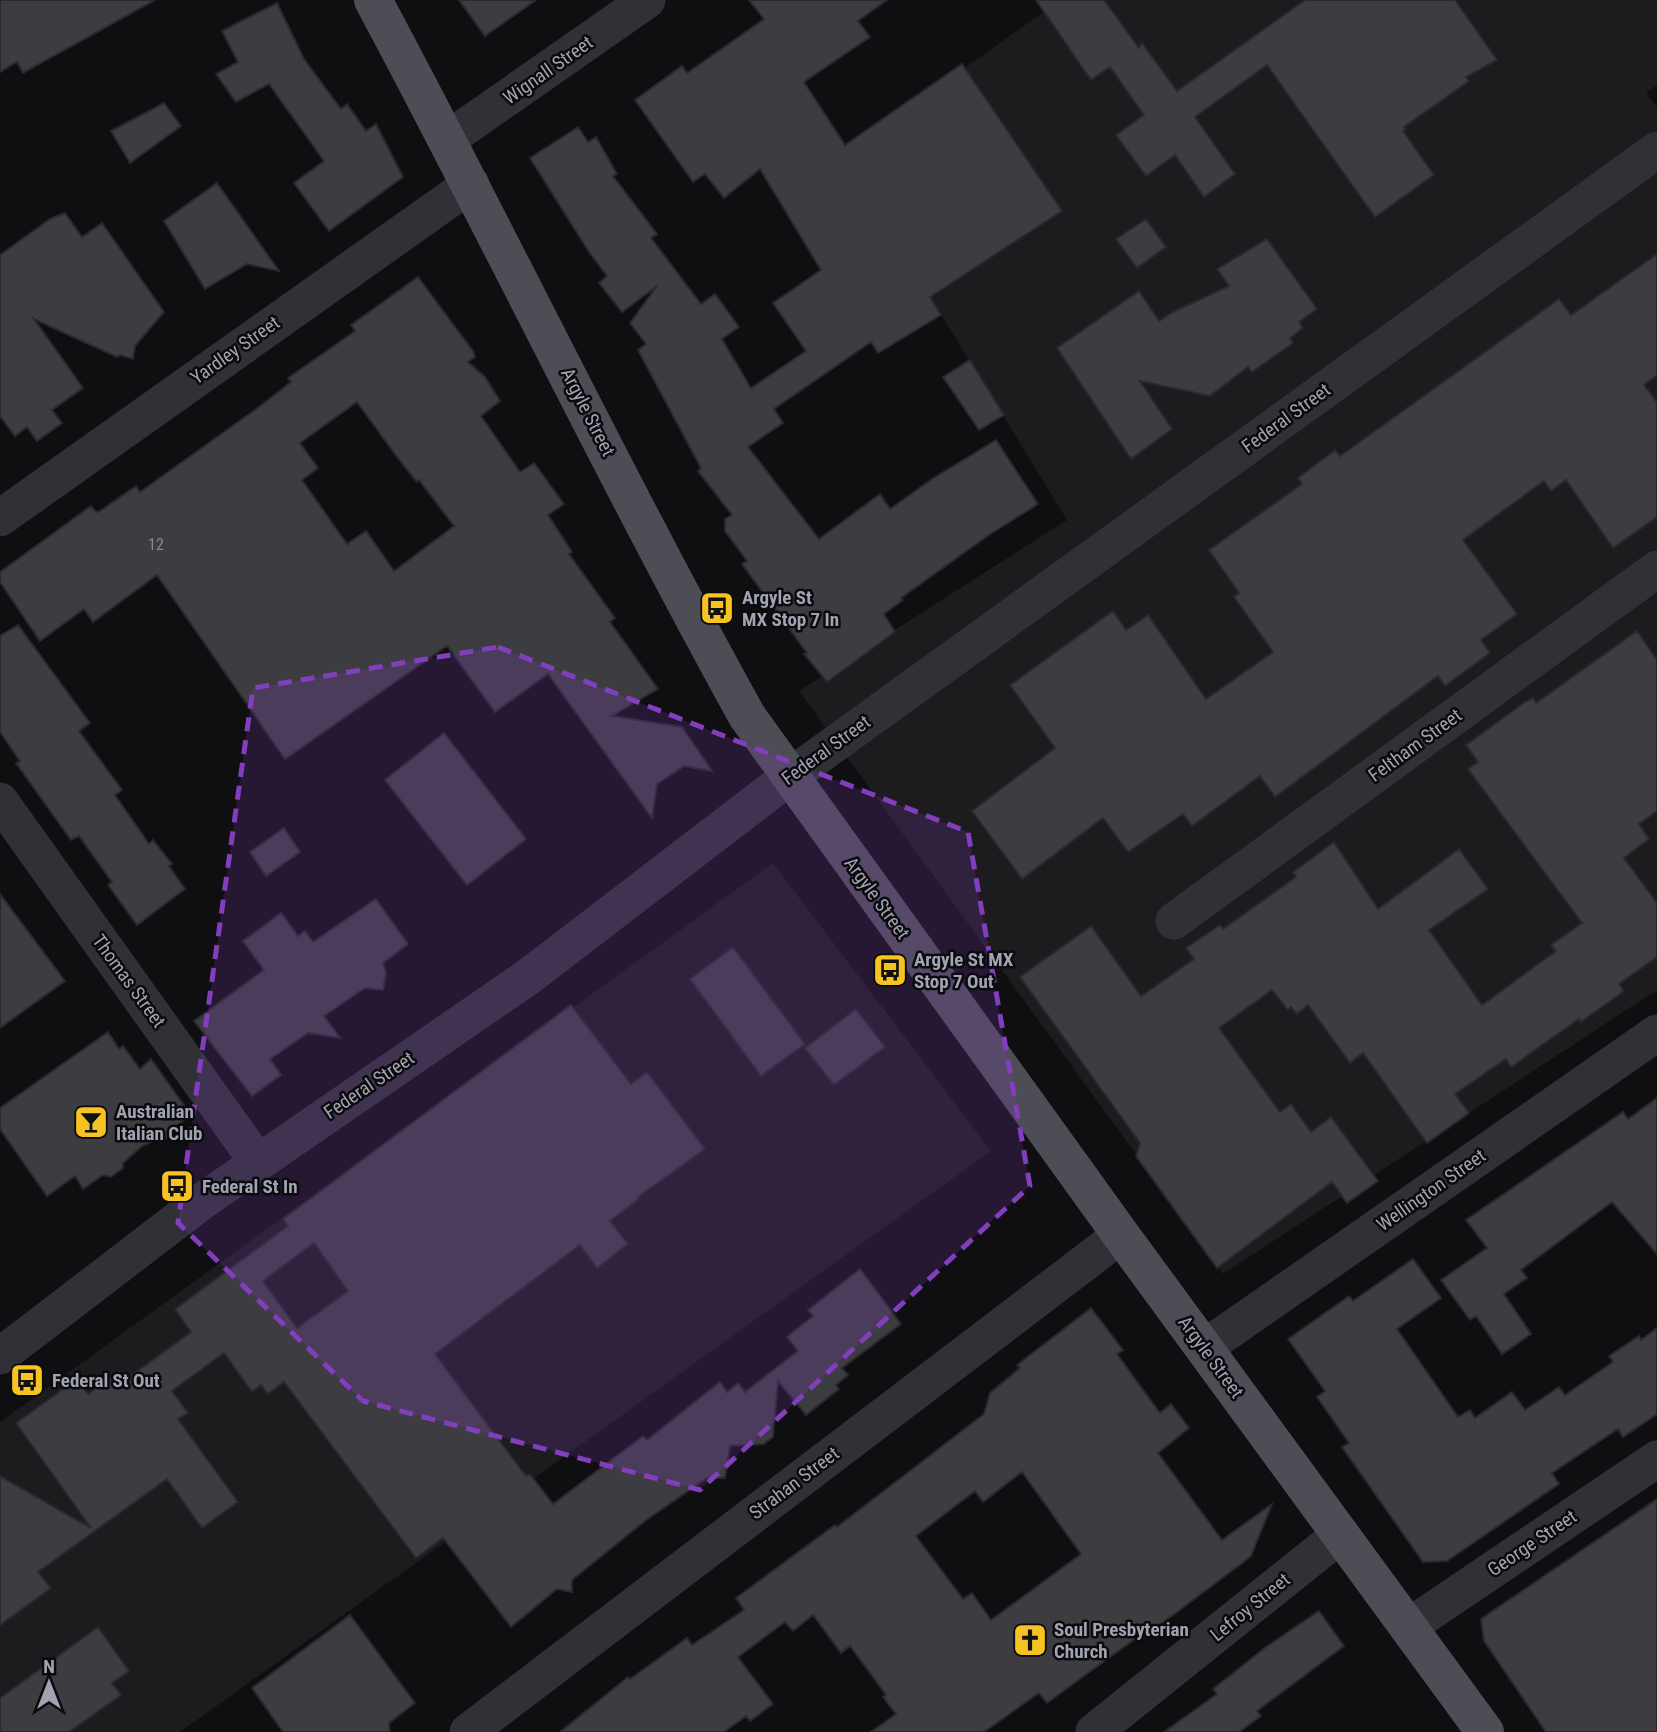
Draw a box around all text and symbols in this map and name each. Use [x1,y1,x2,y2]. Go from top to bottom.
street label: Wignall Street [499,31,597,109]
street label: Yardley Street [186,311,284,389]
street label: Argyle Street [556,364,620,460]
street label: Federal Street [1237,378,1335,458]
house number: 12 [148,535,164,554]
place label: Argyle St MX Stop 7 In [742,586,839,631]
bus stop icon: Argyle St MX Stop 7 In [698,589,736,627]
street label: Feltham Street [1364,704,1466,786]
street label: Federal Street [777,710,875,790]
street label: Argyle Street [839,852,915,944]
street label: Thomas Street [87,930,171,1032]
place label: Argyle St MX Stop 7 Out [914,948,1014,993]
bus stop icon: Argyle St MX Stop 7 Out [871,951,909,989]
street label: Federal Street [319,1046,419,1124]
place label: Australian Italian Club [116,1100,203,1145]
bar icon: Australian Italian Club [72,1103,110,1141]
street label: Wellington Street [1372,1144,1490,1236]
bus stop icon: Federal St In [158,1167,196,1205]
place label: Federal St In [202,1175,298,1198]
street label: Argyle Street [1173,1311,1249,1403]
bus stop icon: Federal St Out [8,1361,46,1399]
place label: Federal St Out [52,1369,160,1392]
street label: Strahan Street [745,1442,843,1524]
street label: George Street [1483,1505,1581,1581]
street label: Lefroy Street [1206,1568,1294,1646]
place label: Soul Presbyterian Church [1054,1618,1189,1663]
church icon: Soul Presbyterian Church [1011,1621,1049,1659]
north arrow [14,1648,84,1718]
text: N [43,1655,55,1678]

